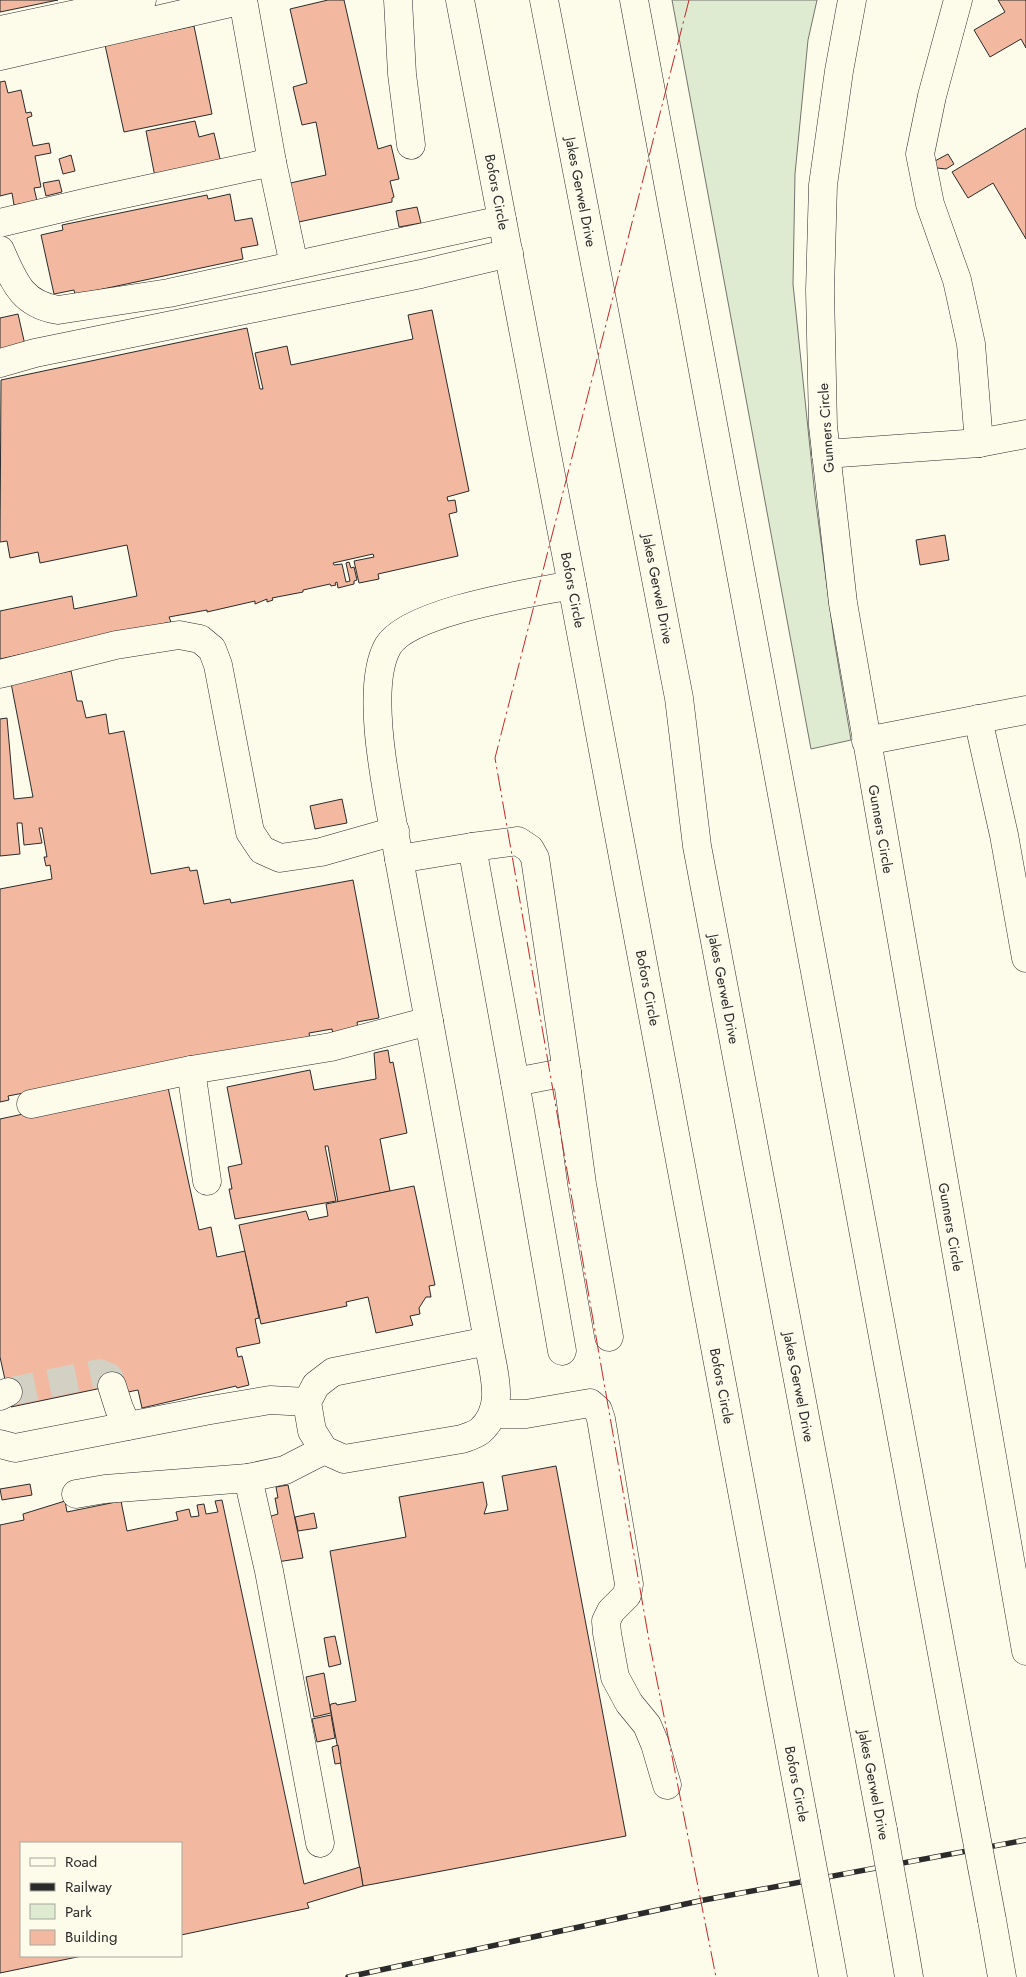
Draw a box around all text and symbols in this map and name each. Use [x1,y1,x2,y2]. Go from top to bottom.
street label: Jakes Gerwel Drive [560,133,601,249]
street label: Bofors Circle [480,152,514,232]
street label: Gunners Circle [813,383,839,473]
street label: Jakes Gerwel Drive [637,530,678,646]
street label: Bofors Circle [556,550,590,630]
street label: Gunners Circle [863,783,899,875]
street label: Jakes Gerwel Drive [703,930,744,1046]
street label: Bofors Circle [631,948,665,1028]
street label: Gunners Circle [933,1181,969,1273]
street label: Jakes Gerwel Drive [778,1328,819,1444]
street label: Bofors Circle [705,1346,739,1426]
street label: Jakes Gerwel Drive [853,1726,894,1842]
street label: Bofors Circle [780,1744,814,1824]
legend [20,1842,182,1957]
text: Road [65,1851,97,1873]
text: Railway [65,1876,112,1898]
text: Park [65,1901,92,1923]
text: Building [65,1926,117,1948]

